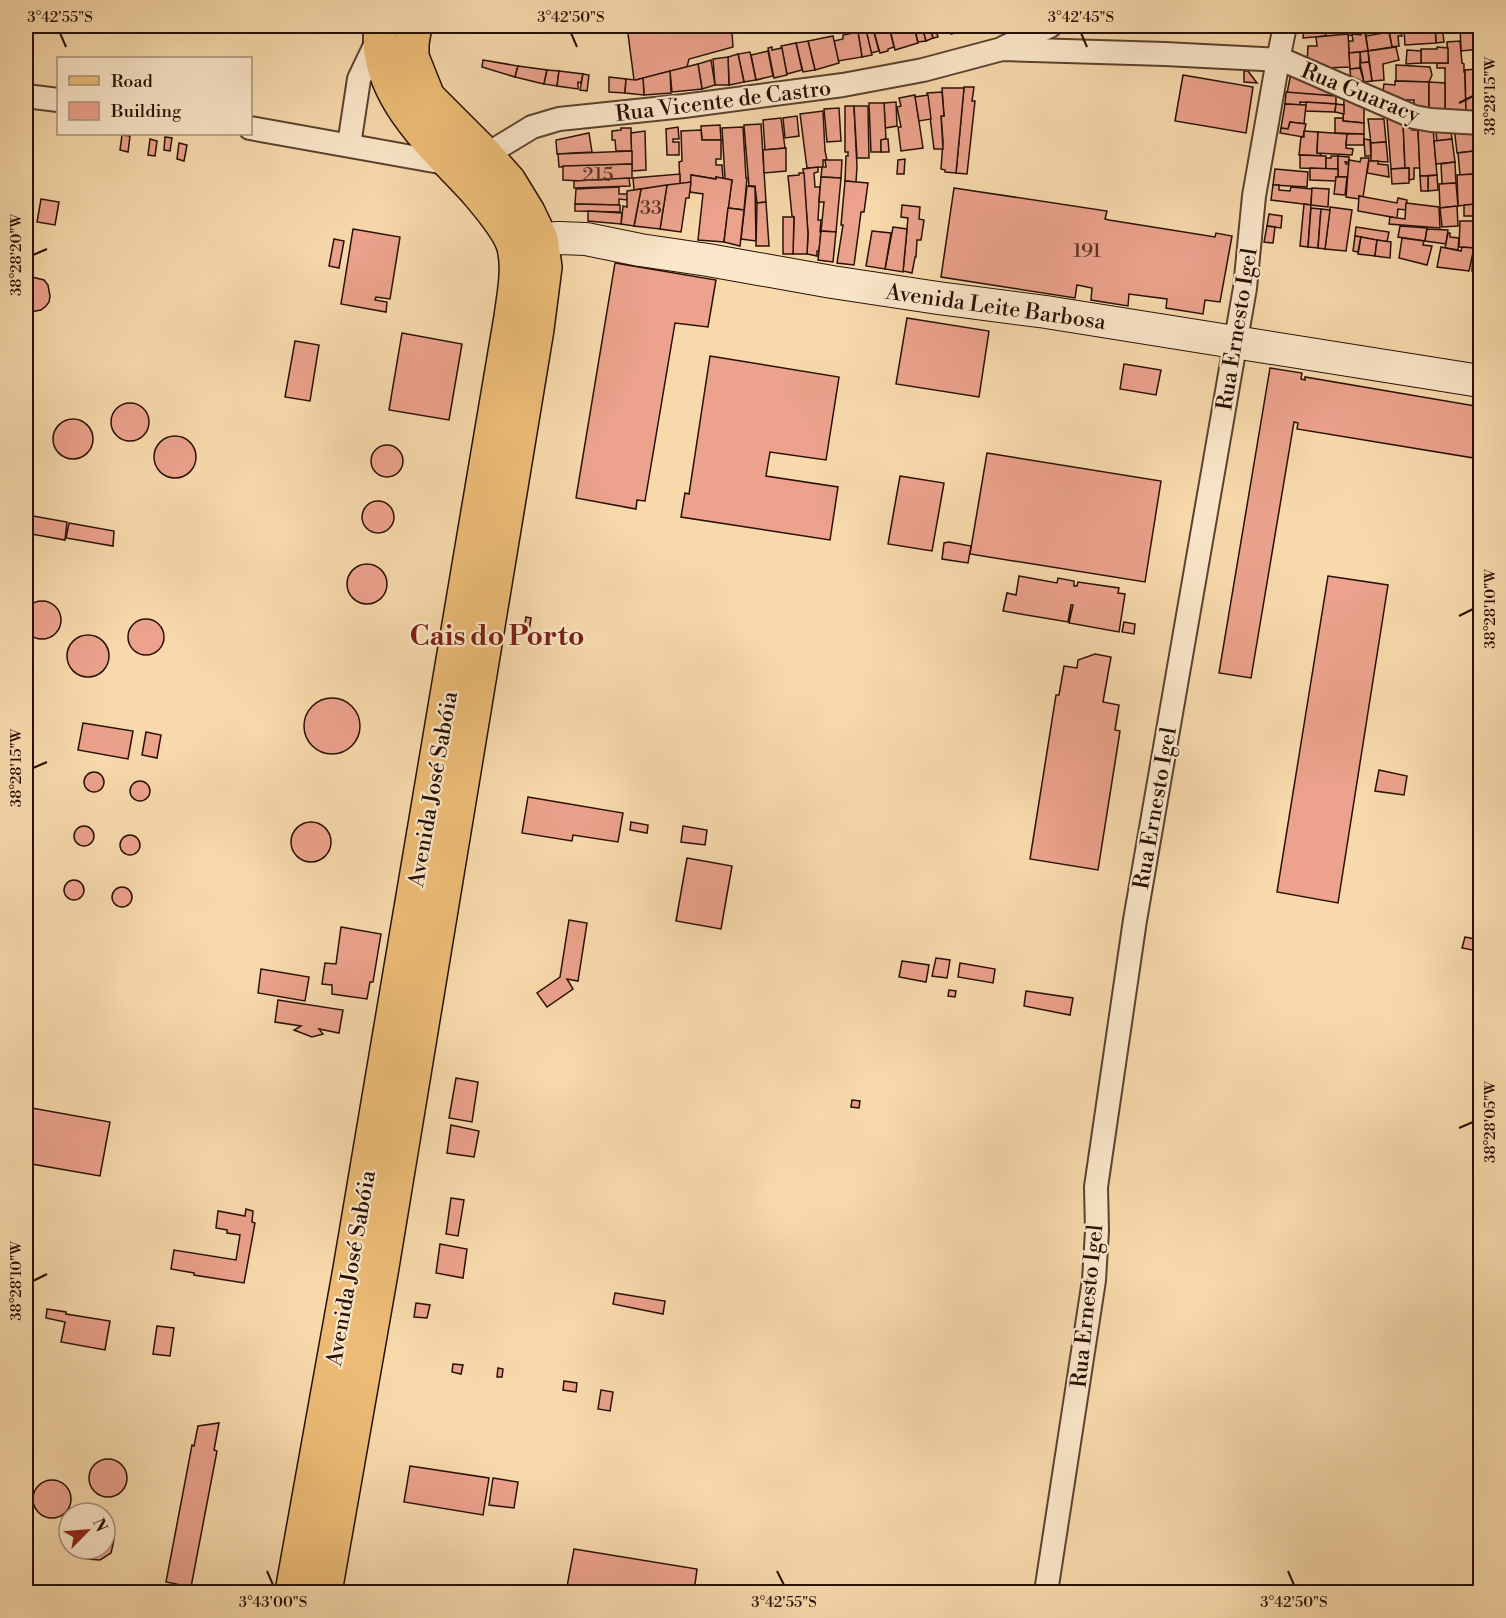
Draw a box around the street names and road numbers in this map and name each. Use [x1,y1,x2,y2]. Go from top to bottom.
street label: Rua Guaracy [1297,57,1424,130]
street label: Rua Vicente de Castro [614,75,833,128]
street label: Rua Ernesto Igel [1211,246,1264,412]
street label: Avenida Leite Barbosa [883,279,1108,336]
street label: Avenida José Sabóia [403,688,464,890]
street label: Rua Ernesto Igel [1128,725,1183,891]
street label: Avenida José Sabóia [321,1167,382,1369]
street label: Rua Ernesto Igel [1065,1223,1110,1389]

